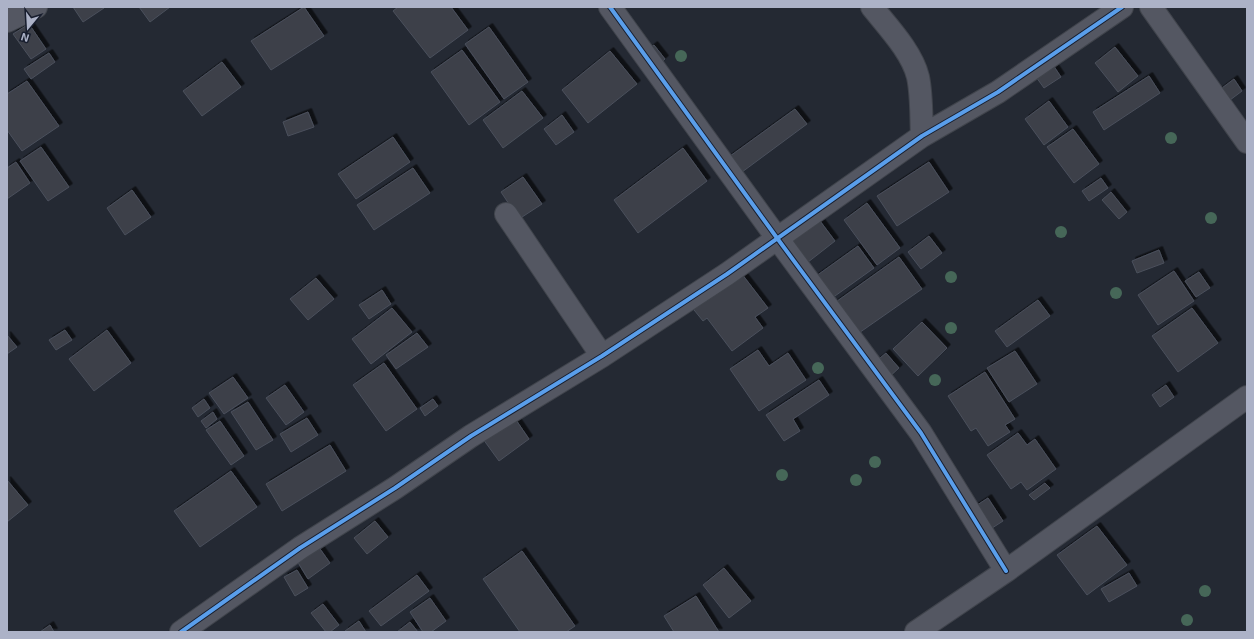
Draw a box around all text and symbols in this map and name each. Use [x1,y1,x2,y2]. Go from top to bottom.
north arrow [8,8,48,48]
text: N [19,31,31,45]

